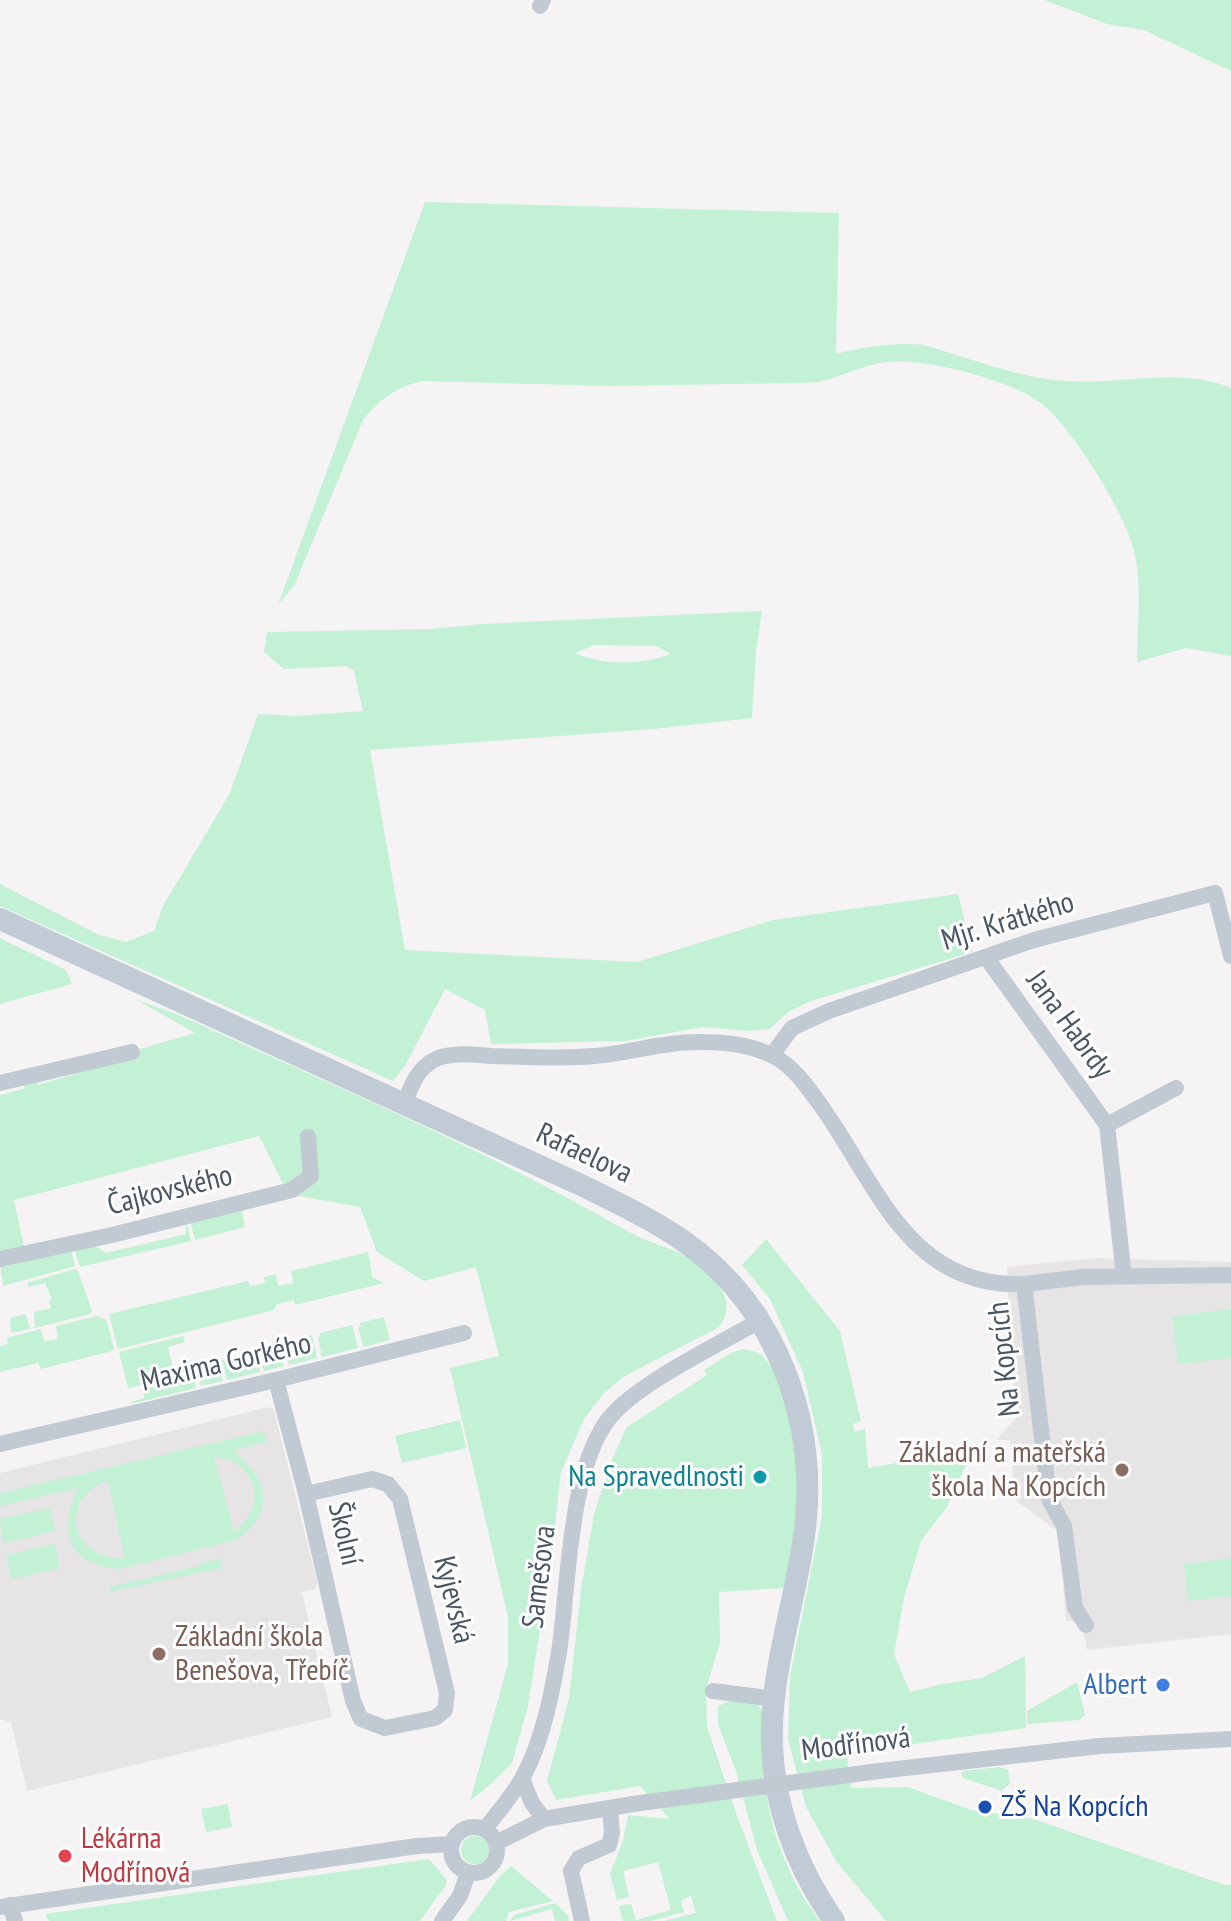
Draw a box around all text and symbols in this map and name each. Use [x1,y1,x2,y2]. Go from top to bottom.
street label: Mjr. Krátkého [937,885,1079,959]
street label: Jana Habrdy [1018,964,1120,1086]
street label: Rafaelova [530,1116,638,1192]
street label: Čajkovského [104,1158,236,1224]
street label: Na Kopcích [981,1300,1029,1418]
street label: Maxima Gorkého [137,1326,315,1400]
place label: Základní a mateřská škola Na Kopcích [899,1435,1106,1506]
place label: Na Spravedlnosti [568,1459,744,1495]
marker: Základní a mateřská škola Na Kopcích [1113,1461,1131,1479]
marker: Na Spravedlnosti [751,1468,769,1486]
street label: Školní [319,1499,369,1569]
street label: Samešova [516,1524,564,1630]
street label: Kyjevská [425,1553,481,1647]
place label: Základní škola Benešova, Třebíč [175,1619,349,1690]
marker: Základní škola Benešova, Třebíč [150,1645,168,1663]
place label: Albert [1083,1667,1147,1703]
marker: Albert [1154,1676,1172,1694]
street label: Modřínová [800,1720,912,1770]
place label: ZŠ Na Kopcích [1001,1789,1149,1825]
marker: ZŠ Na Kopcích [976,1798,994,1816]
place label: Lékárna Modřínová [81,1821,190,1892]
marker: Lékárna Modřínová [56,1847,74,1865]

